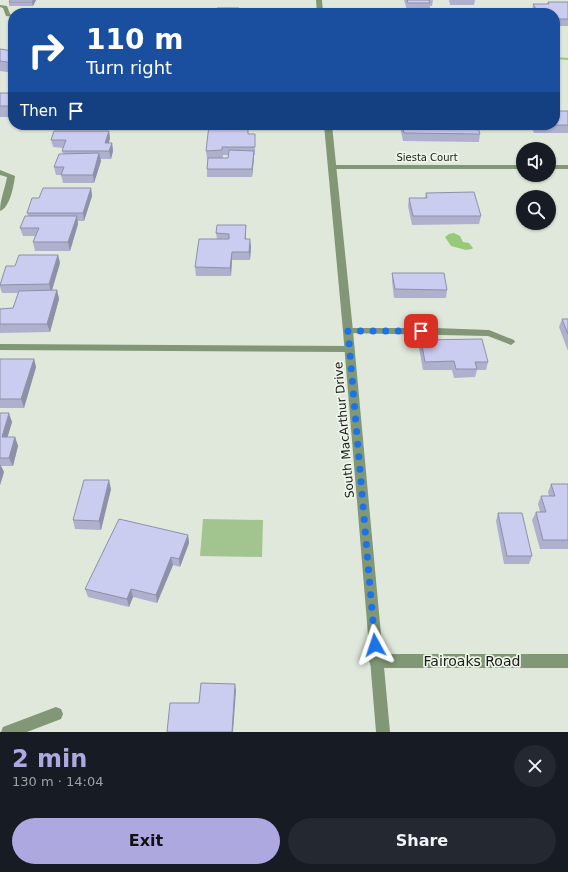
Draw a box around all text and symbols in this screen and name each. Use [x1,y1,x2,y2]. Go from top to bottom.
text: 110 m [86,23,183,56]
icon: right [20,24,72,76]
text: Turn right [86,57,172,78]
icon: arrive [65,100,87,122]
text: Then [20,102,57,120]
map controls [516,142,556,230]
button: sound [516,142,556,182]
street label: Siesta Court [396,152,458,163]
button: search [516,190,556,230]
pin [404,314,438,348]
icon: arrive [410,320,432,342]
street label: South MacArthur Drive [331,361,357,499]
position arrow [354,624,396,666]
street label: Fairoaks Road [424,653,520,669]
text: 2 min [12,745,87,773]
button: close [514,745,556,787]
text: 130 m · 14:04 [12,774,103,789]
button: Exit [12,818,280,864]
button: Share [288,818,556,864]

